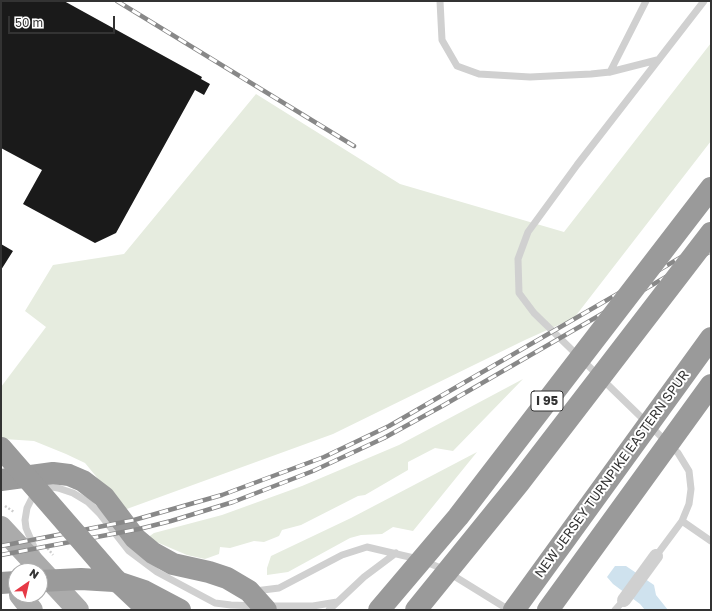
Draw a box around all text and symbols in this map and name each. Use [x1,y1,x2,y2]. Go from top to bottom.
scale bar [10,8,117,34]
text: 50 m [15,15,43,30]
street label: NEW JERSEY TURNPIKE EASTERN SPUR [532,367,692,581]
road number: I 95 [531,391,563,411]
north arrow [8,563,48,603]
text: N [27,566,42,581]

